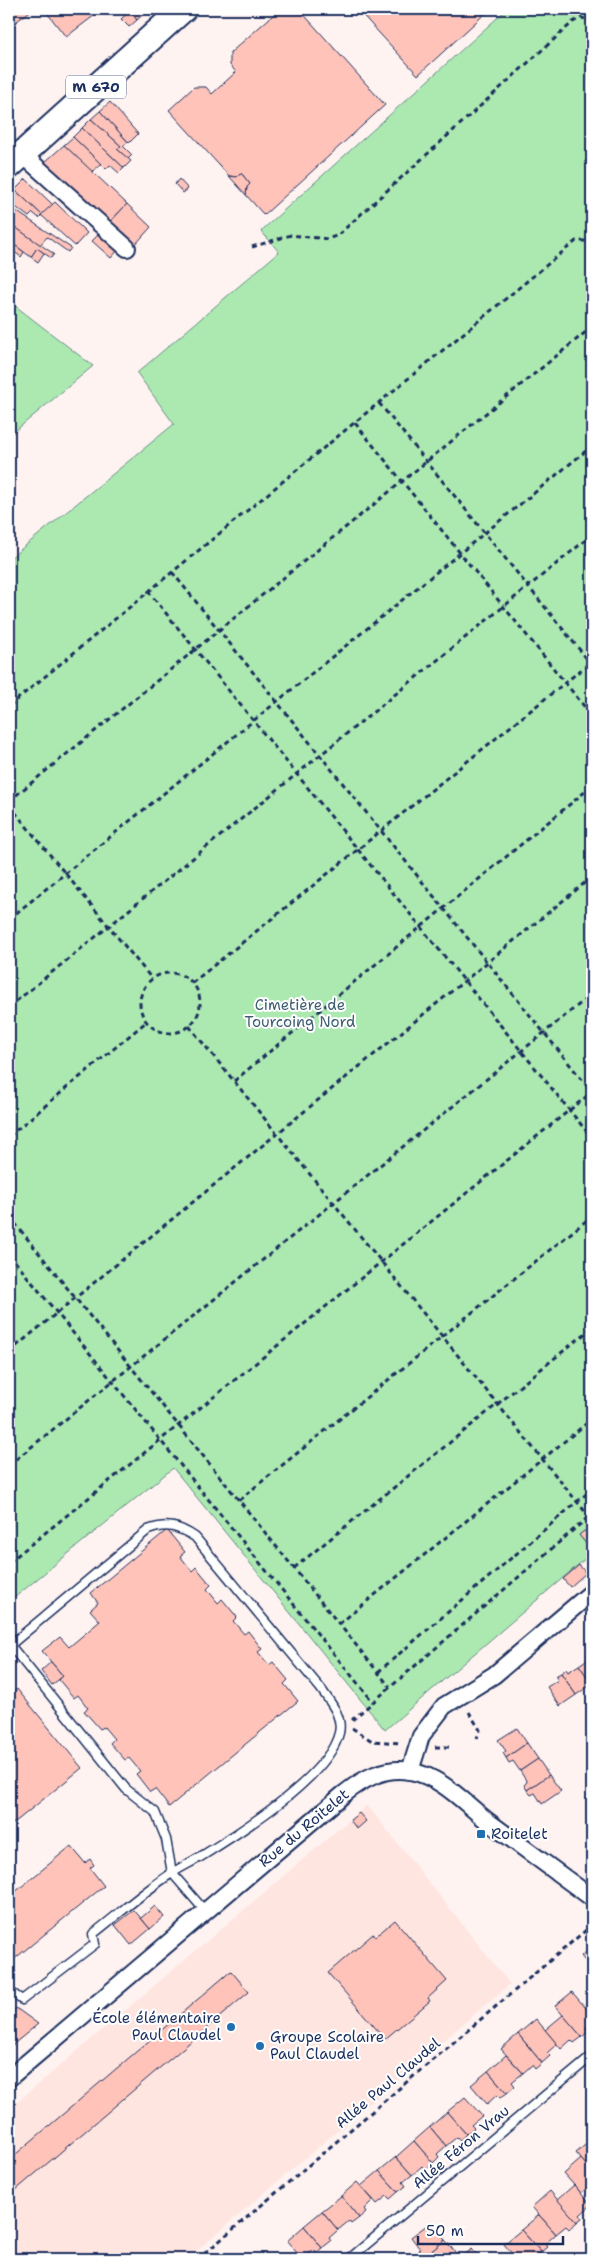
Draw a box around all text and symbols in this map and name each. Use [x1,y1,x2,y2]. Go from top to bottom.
road number: M 670 [66,75,126,98]
park label: Cimetière de Tourcoing Nord [244,995,356,1032]
street label: Rue du Roitelet [255,1784,353,1872]
place label: Roitelet [491,1824,548,1844]
marker: Roitelet [475,1828,487,1840]
place label: École élémentaire Paul Claudel [92,2007,221,2045]
marker: École élémentaire Paul Claudel [225,2021,237,2033]
place label: Groupe Scolaire Paul Claudel [270,2027,384,2064]
street label: Allée Paul Claudel [331,2033,445,2133]
marker: Groupe Scolaire Paul Claudel [254,2040,266,2052]
street label: Allée Féron Vrau [408,2101,514,2193]
scale bar [418,2213,564,2245]
text: 50 m [426,2221,464,2241]

